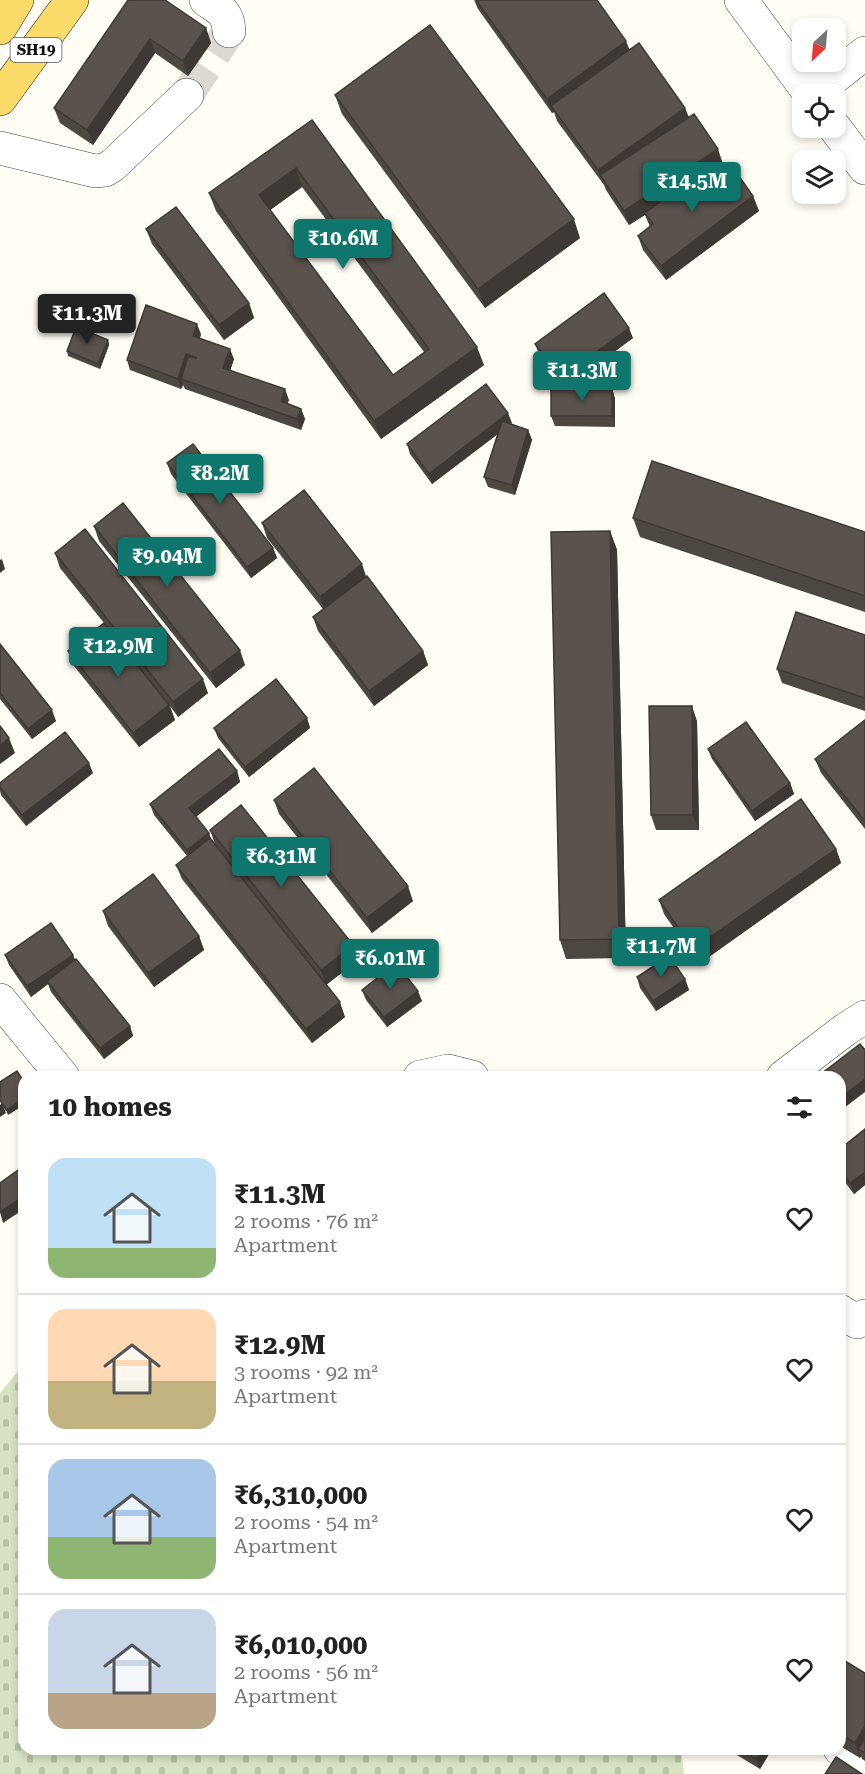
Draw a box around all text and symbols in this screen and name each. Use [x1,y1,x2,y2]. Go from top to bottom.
north arrow [792,18,846,72]
map controls [792,18,846,204]
road number: SH19 [10,38,62,62]
button: locate [792,84,846,138]
button: layers [792,150,846,204]
pin: ₹14.5M [643,162,741,213]
text: ₹14.5M [657,169,727,193]
pin: ₹10.6M [294,219,392,270]
text: ₹10.6M [308,226,378,250]
pin: ₹11.3M [38,294,136,345]
text: ₹11.3M [52,301,122,325]
pin: ₹11.3M [533,351,631,402]
text: ₹11.3M [547,358,617,382]
pin: ₹8.2M [178,454,262,505]
text: ₹8.2M [190,461,250,485]
pin: ₹9.04M [118,537,216,588]
text: ₹9.04M [132,544,202,568]
pin: ₹12.9M [69,627,167,678]
text: ₹12.9M [83,634,153,658]
pin: ₹6.31M [232,837,330,888]
text: ₹6.31M [246,844,316,868]
pin: ₹11.7M [612,927,710,978]
text: ₹11.7M [626,934,696,958]
pin: ₹6.01M [341,939,439,990]
text: ₹6.01M [355,946,425,970]
icon: filters [783,1091,816,1124]
text: 10 homes [48,1092,172,1122]
text: ₹11.3M [234,1179,326,1209]
icon: home [96,1182,168,1254]
icon: heart [783,1202,816,1235]
text: 2 rooms · 76 m² [234,1209,378,1233]
text: Apartment [234,1233,337,1257]
text: ₹12.9M [234,1330,326,1360]
icon: home [96,1333,168,1405]
icon: heart [783,1353,816,1386]
text: 3 rooms · 92 m² [234,1360,378,1384]
text: Apartment [234,1384,337,1408]
text: ₹6,310,000 [234,1480,367,1510]
icon: home [96,1483,168,1555]
icon: heart [783,1503,816,1536]
text: 2 rooms · 54 m² [234,1510,378,1534]
text: Apartment [234,1534,337,1558]
text: ₹6,010,000 [234,1630,367,1660]
icon: home [96,1633,168,1705]
icon: heart [783,1653,816,1686]
text: 2 rooms · 56 m² [234,1660,378,1684]
text: Apartment [234,1684,337,1708]

